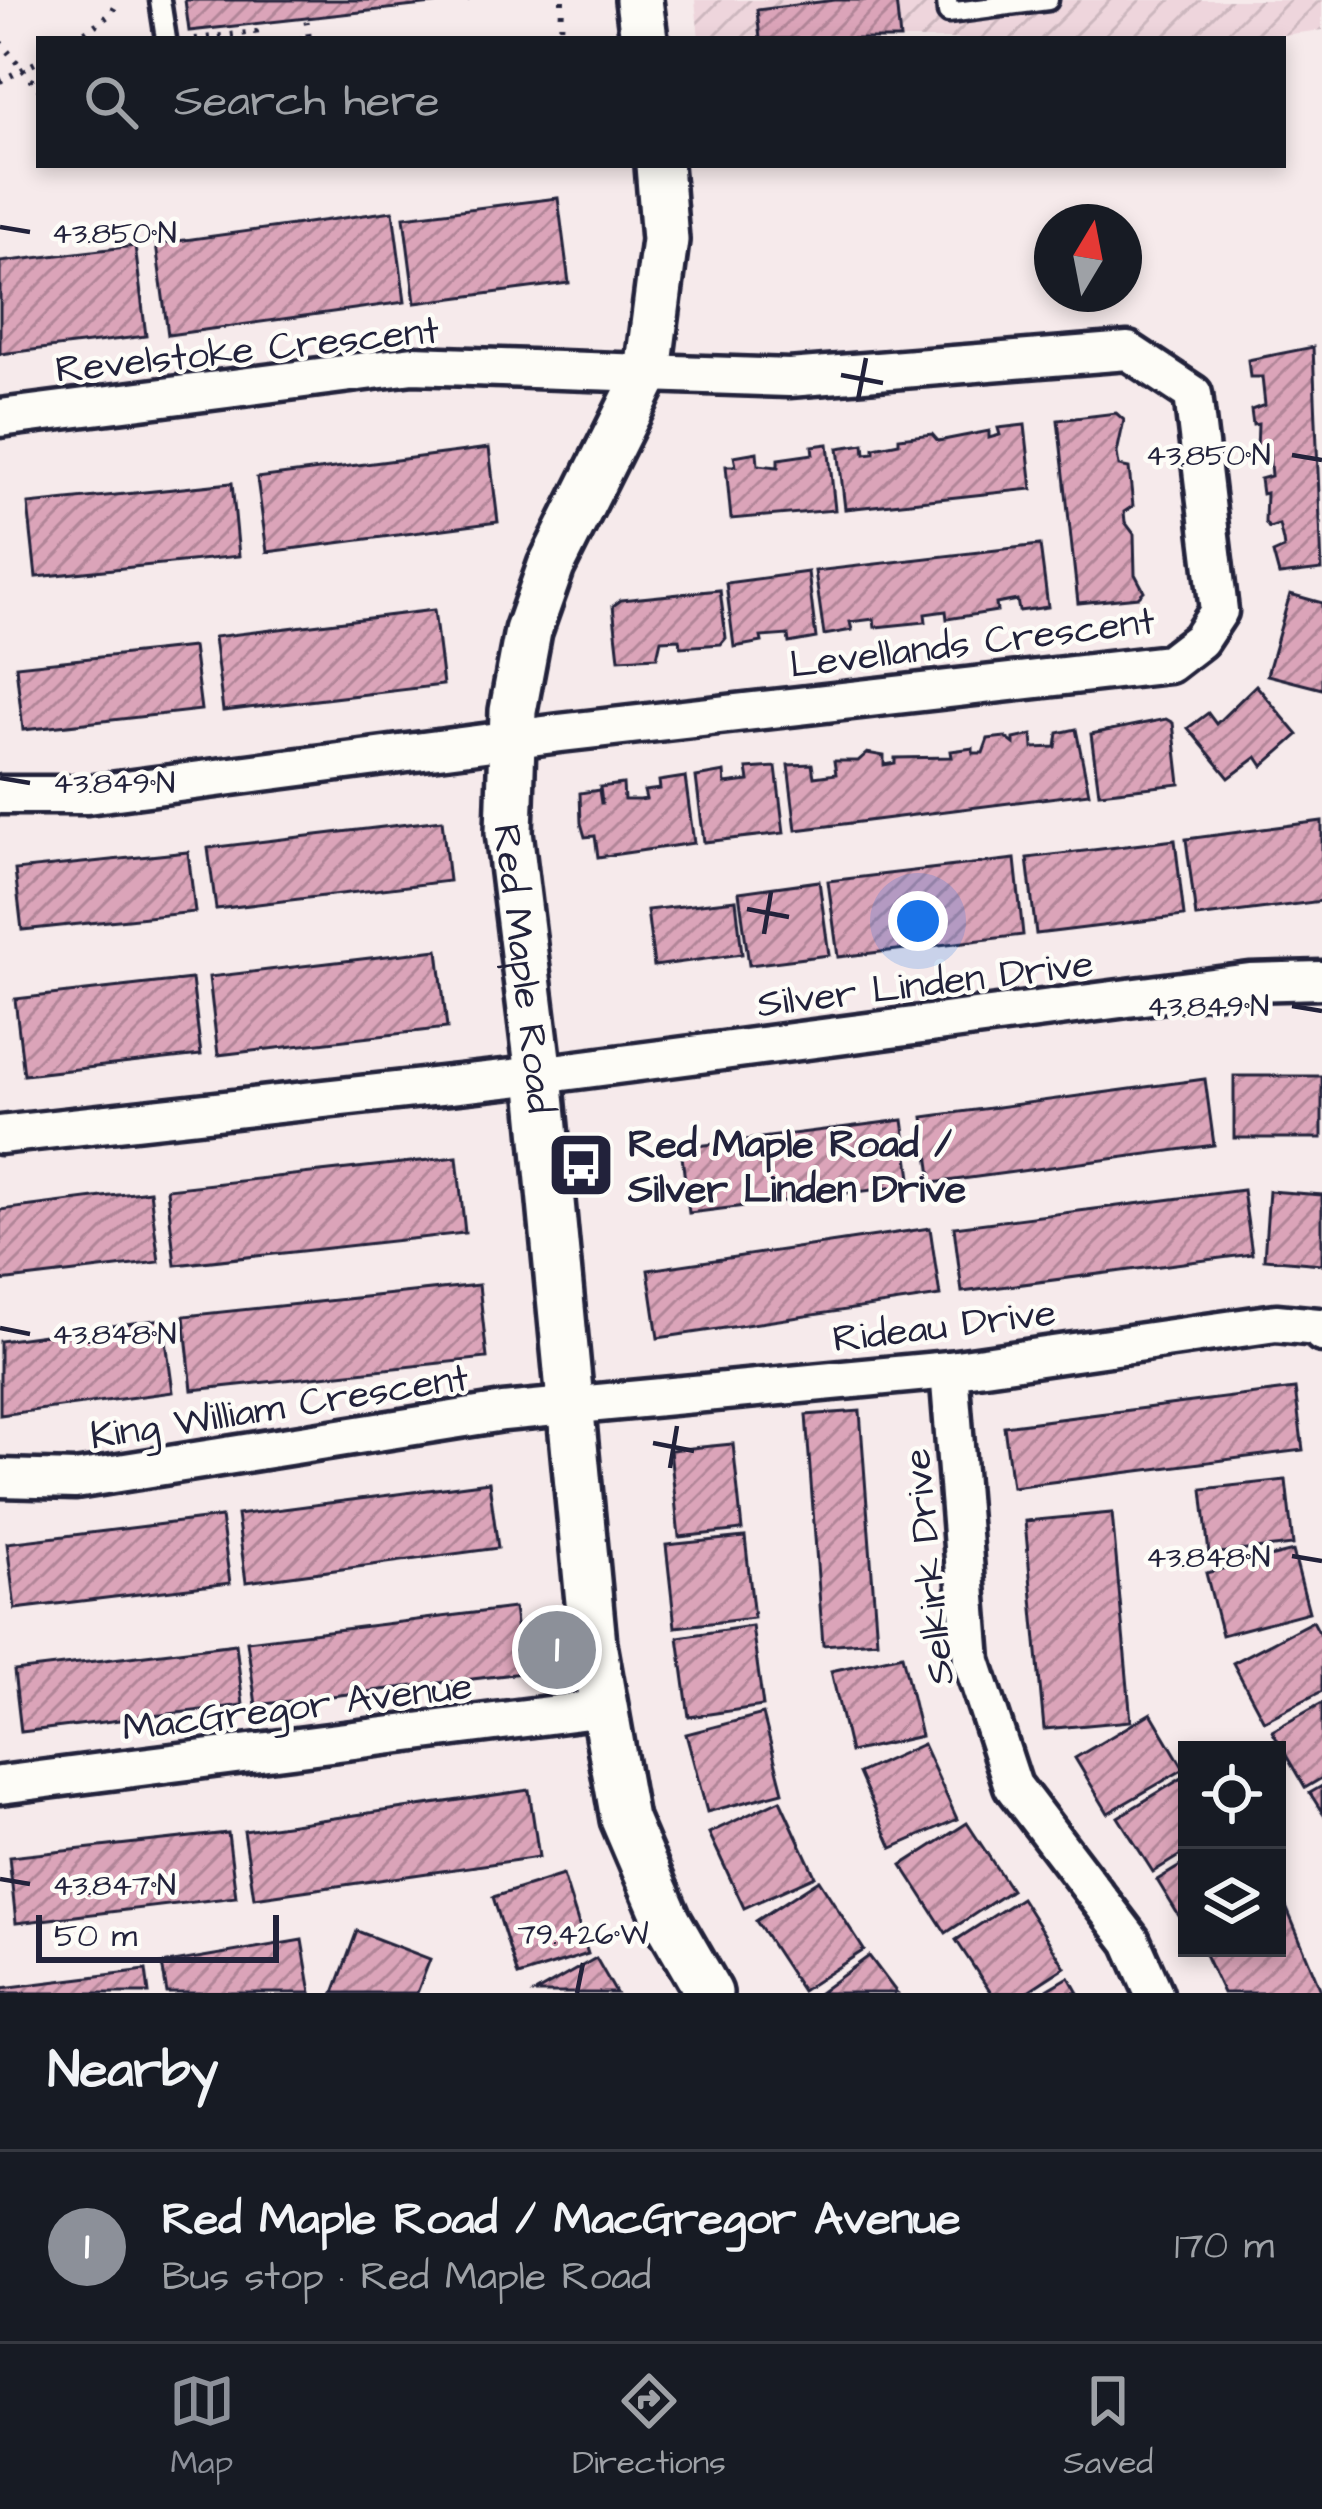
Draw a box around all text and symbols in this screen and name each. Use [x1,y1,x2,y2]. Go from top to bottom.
search box [36,36,1286,168]
icon: search [78,69,144,135]
text: Search here [174,71,440,133]
north arrow [1034,204,1142,312]
text: 43.850°N [52,213,176,255]
street label: Revelstoke Crescent [53,304,442,398]
text: 43.850°N [1146,435,1270,477]
street label: Levellands Crescent [787,595,1158,693]
text: 43.849°N [53,763,175,805]
street label: Red Maple Road [478,821,566,1116]
your location [888,891,948,951]
street label: Silver Linden Drive [754,938,1096,1032]
text: 43.849°N [1147,986,1269,1028]
place label: Red Maple Road / Silver Linden Drive [627,1119,966,1218]
bus stop icon: Red Maple Road / Silver Linden Drive [546,1130,616,1200]
street label: Rideau Drive [830,1287,1059,1367]
text: 43.848°N [52,1314,176,1356]
street label: King William Crescent [87,1351,473,1465]
street label: Selkirk Drive [891,1446,969,1687]
text: 43.848°N [1146,1537,1270,1579]
pin: 1 [518,1605,596,1695]
street label: MacGregor Avenue [119,1660,475,1756]
map controls [1178,1741,1286,1957]
button: locate [1178,1741,1286,1849]
button: layers [1178,1849,1286,1957]
text: 43.847°N [52,1865,176,1907]
scale bar [36,1909,279,1962]
text: 50 m [54,1913,137,1959]
text: 79.426°W [518,1914,648,1956]
text: Nearby [48,2036,218,2107]
text: Red Maple Road / MacGregor Avenue [162,2189,961,2251]
text: 1 [85,2220,90,2274]
text: 170 m [1174,2220,1274,2274]
text: Bus stop · Red Maple Road [162,2251,651,2305]
tab: Map [169,2368,235,2486]
tab: Directions [572,2368,726,2486]
tab: Saved [1063,2368,1153,2486]

